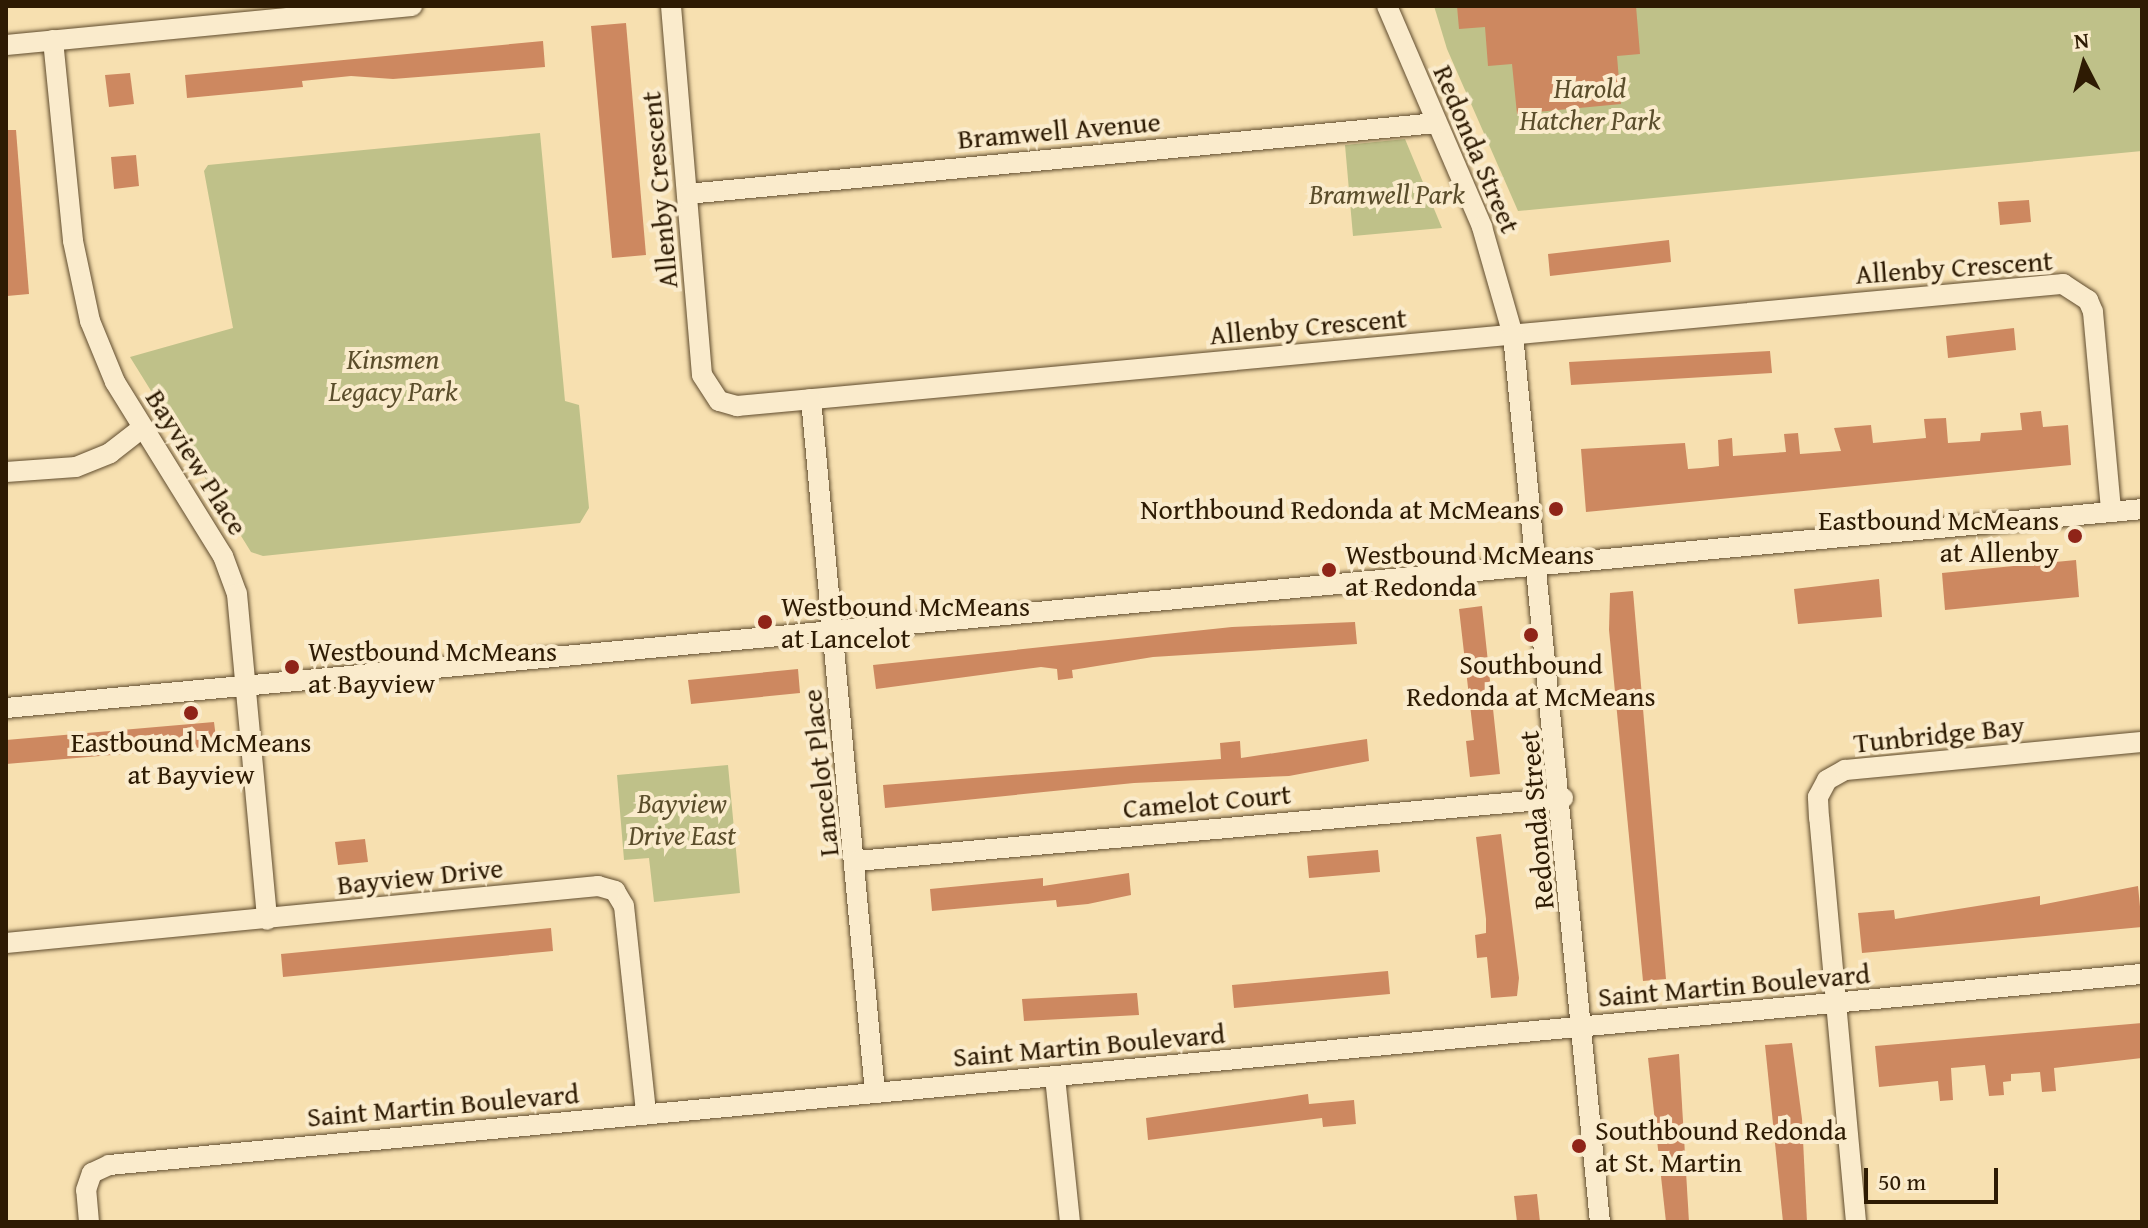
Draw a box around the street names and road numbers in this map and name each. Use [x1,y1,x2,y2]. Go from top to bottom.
street label: Redonda Street [1426,60,1528,238]
street label: Allenby Crescent [634,90,684,290]
street label: Bramwell Avenue [956,104,1162,156]
street label: Allenby Crescent [1854,243,2054,291]
street label: Allenby Crescent [1208,301,1408,351]
street label: Bayview Place [139,383,255,541]
street label: Lancelot Place [795,688,845,858]
street label: Tunbridge Bay [1852,708,2026,760]
street label: Redonda Street [1511,729,1561,911]
street label: Camelot Court [1121,777,1293,825]
street label: Bayview Drive [335,851,505,901]
street label: Saint Martin Boulevard [1597,956,1871,1014]
street label: Saint Martin Boulevard [952,1016,1226,1074]
street label: Saint Martin Boulevard [306,1076,580,1134]

